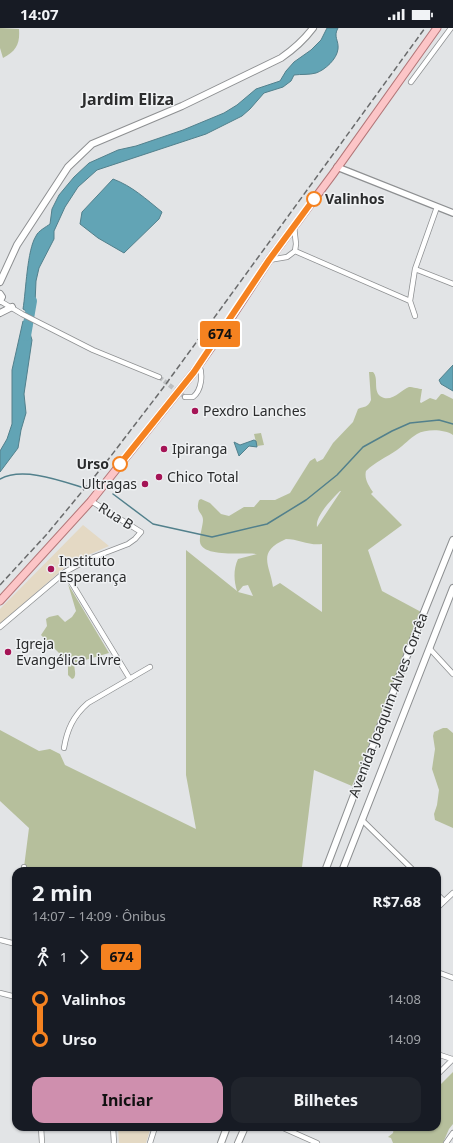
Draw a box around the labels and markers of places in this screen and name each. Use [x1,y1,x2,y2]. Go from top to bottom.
place label: Valinhos [325,189,385,208]
marker: Valinhos [306,191,322,207]
place label: Pexdro Lanches [203,401,307,420]
marker: Pexdro Lanches [190,406,200,416]
place label: Ipiranga [172,439,227,458]
marker: Ipiranga [159,444,169,454]
place label: Urso [76,454,109,473]
marker: Urso [112,456,128,472]
place label: Chico Total [167,467,239,486]
marker: Chico Total [154,472,164,482]
place label: Ultragas [82,474,137,493]
marker: Ultragas [140,479,150,489]
place label: Instituto Esperança [59,551,127,586]
marker: Instituto Esperança [46,564,56,574]
place label: Igreja Evangélica Livre [16,634,121,669]
marker: Igreja Evangélica Livre [3,647,13,657]

